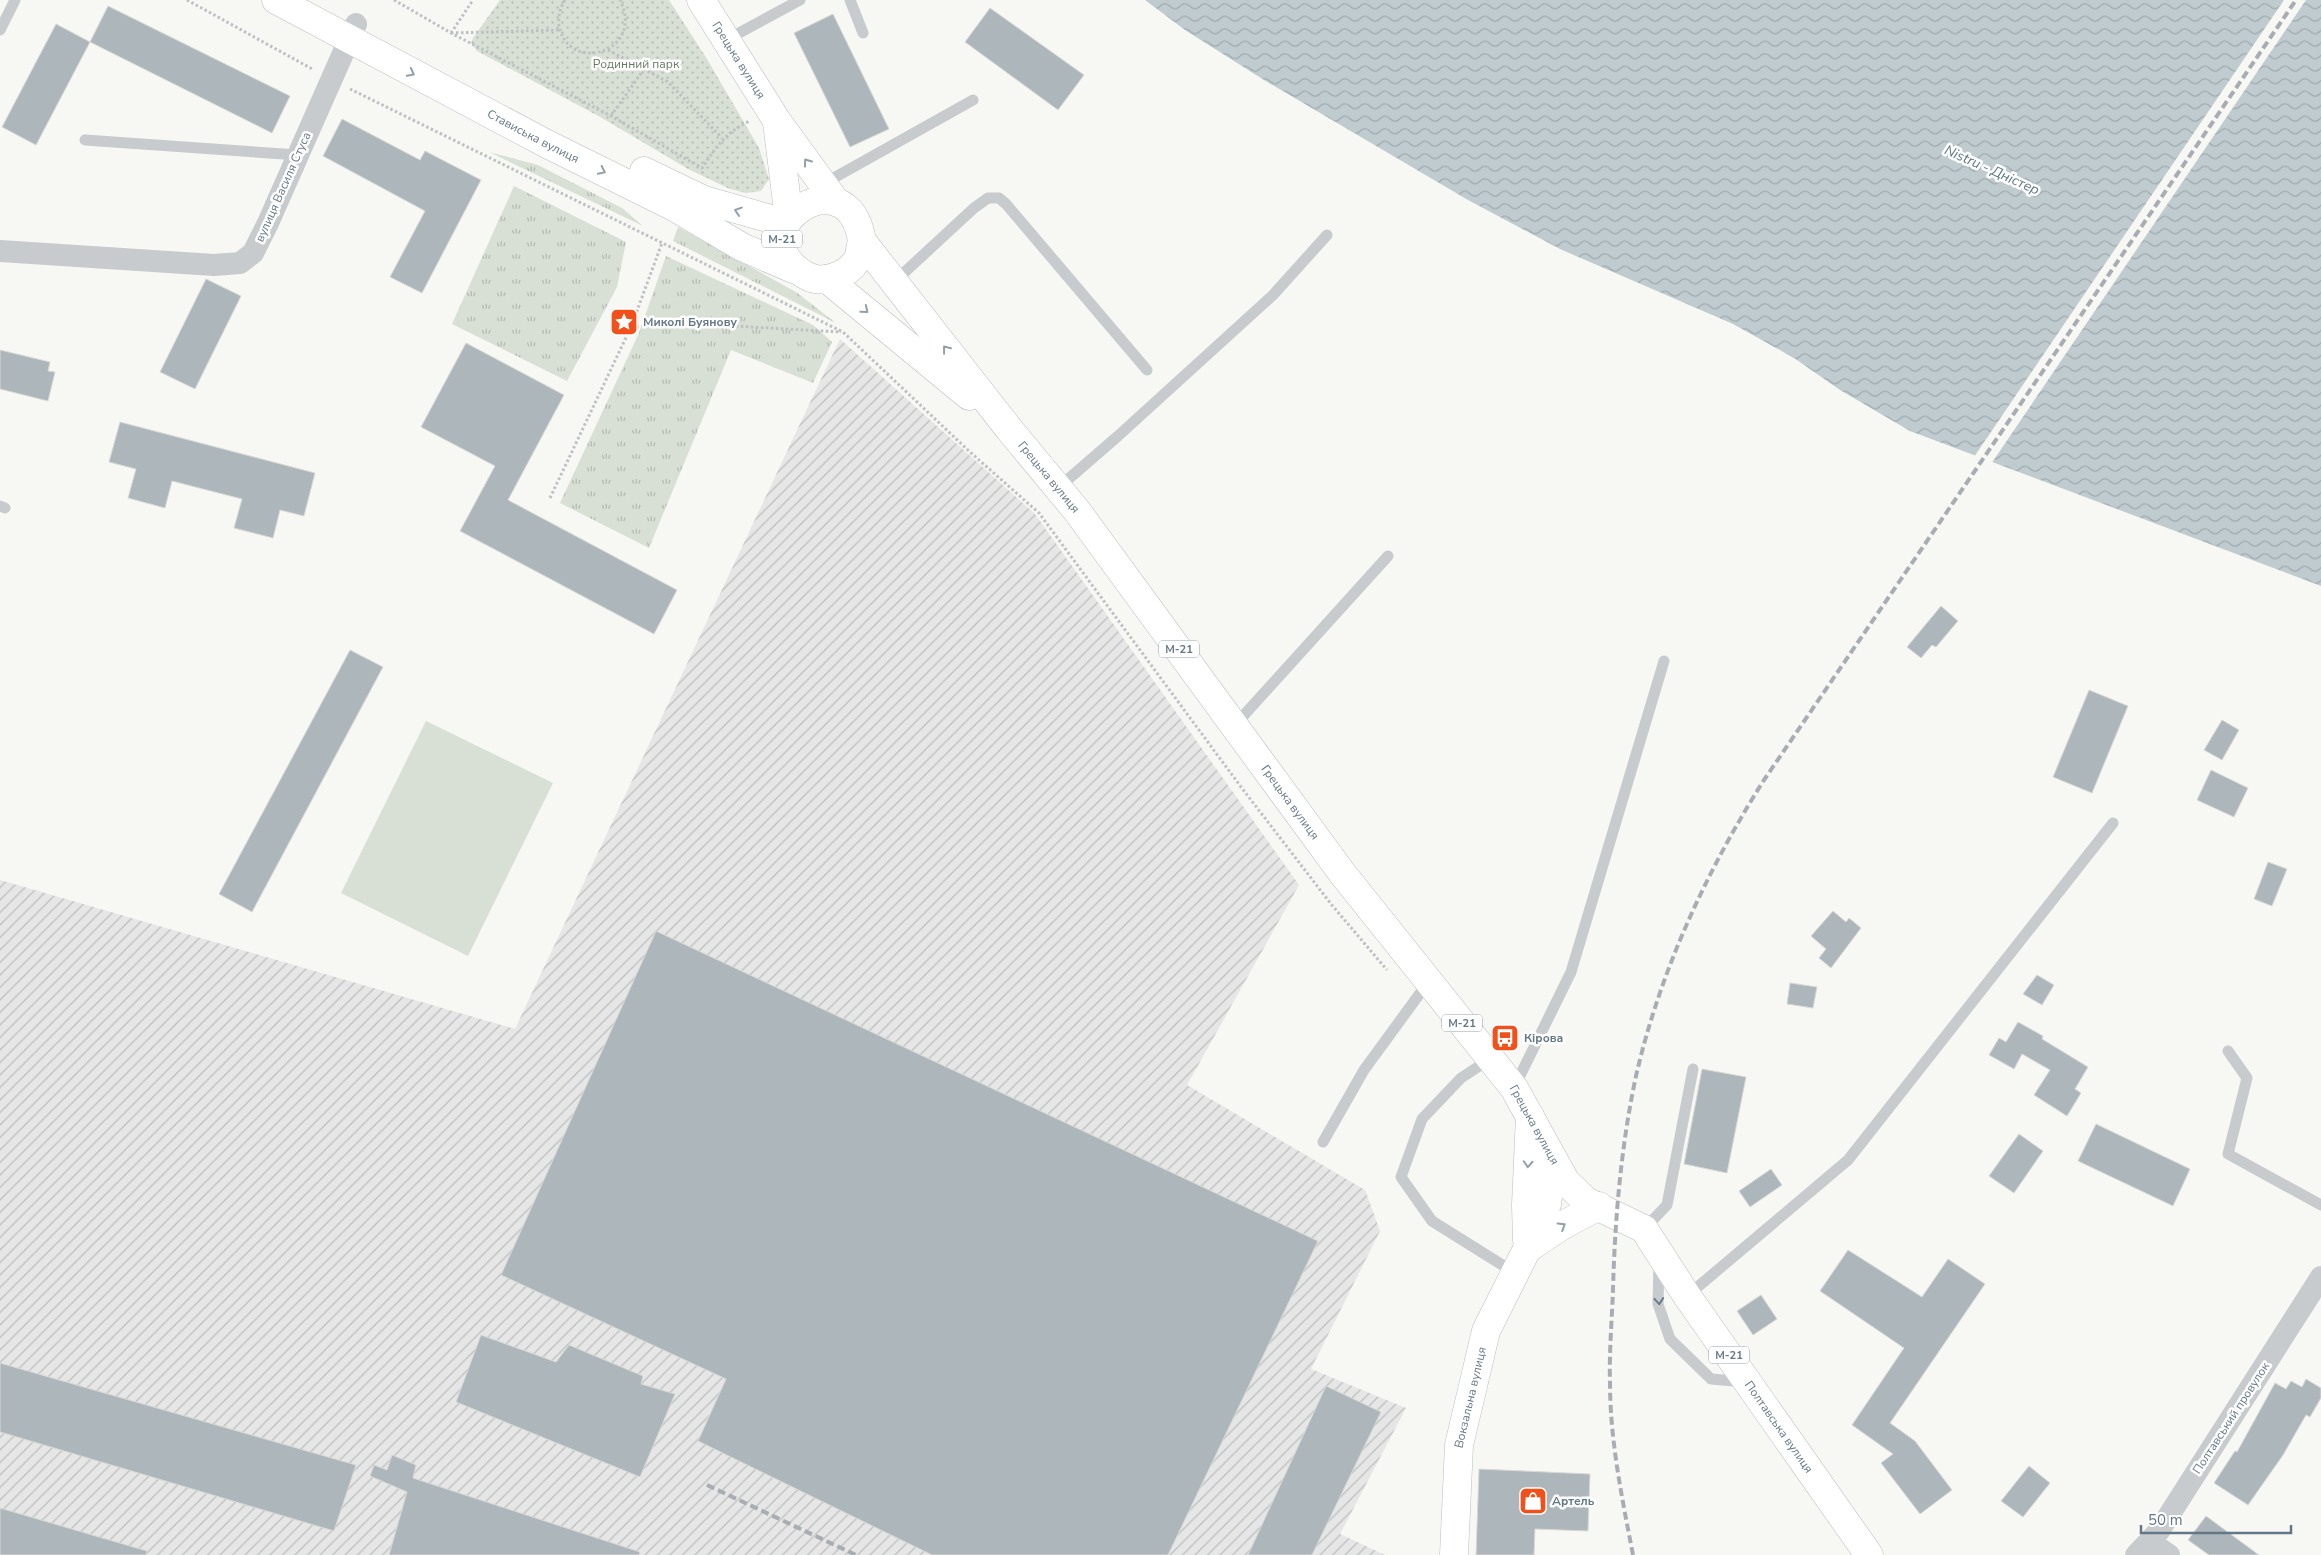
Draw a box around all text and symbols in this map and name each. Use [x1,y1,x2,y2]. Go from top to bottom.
street label: Грецька вулиця [708,18,769,102]
park label: Родинний парк [593,56,680,72]
one-way arrow [406,67,415,77]
street label: Стависька вулиця [484,106,582,167]
street label: вулиця Василя Стуса [252,130,314,244]
water label: Nistru - Дністер [1941,141,2043,199]
one-way arrow [805,159,813,168]
one-way arrow [597,165,606,176]
one-way arrow [734,206,743,216]
road number: М-21 [762,230,802,248]
one-way arrow [859,305,868,314]
place icon: Миколі Буянову [609,307,639,337]
place label: Миколі Буянову [643,314,737,330]
one-way arrow [944,346,952,355]
street label: Грецька вулиця [1014,438,1083,516]
road number: М-21 [1159,641,1199,658]
street label: Грецька вулиця [1258,762,1323,843]
road number: М-21 [1442,1014,1482,1032]
bus stop icon: Кірова [1490,1023,1520,1053]
place label: Кірова [1524,1030,1563,1046]
street label: Грецька вулиця [1506,1082,1563,1167]
one-way arrow [1523,1161,1533,1169]
one-way arrow [1557,1223,1566,1233]
one-way arrow [1653,1297,1664,1305]
street label: Вокзальна вулиця [1451,1345,1490,1450]
road number: М-21 [1709,1346,1749,1364]
street label: Полтавський провулок [2189,1359,2273,1477]
street label: Полтавська вулиця [1741,1378,1817,1476]
shop icon: Артель [1518,1486,1548,1516]
place label: Артель [1552,1493,1595,1509]
scale bar [2141,1502,2291,1534]
text: 50 m [2148,1510,2183,1530]

